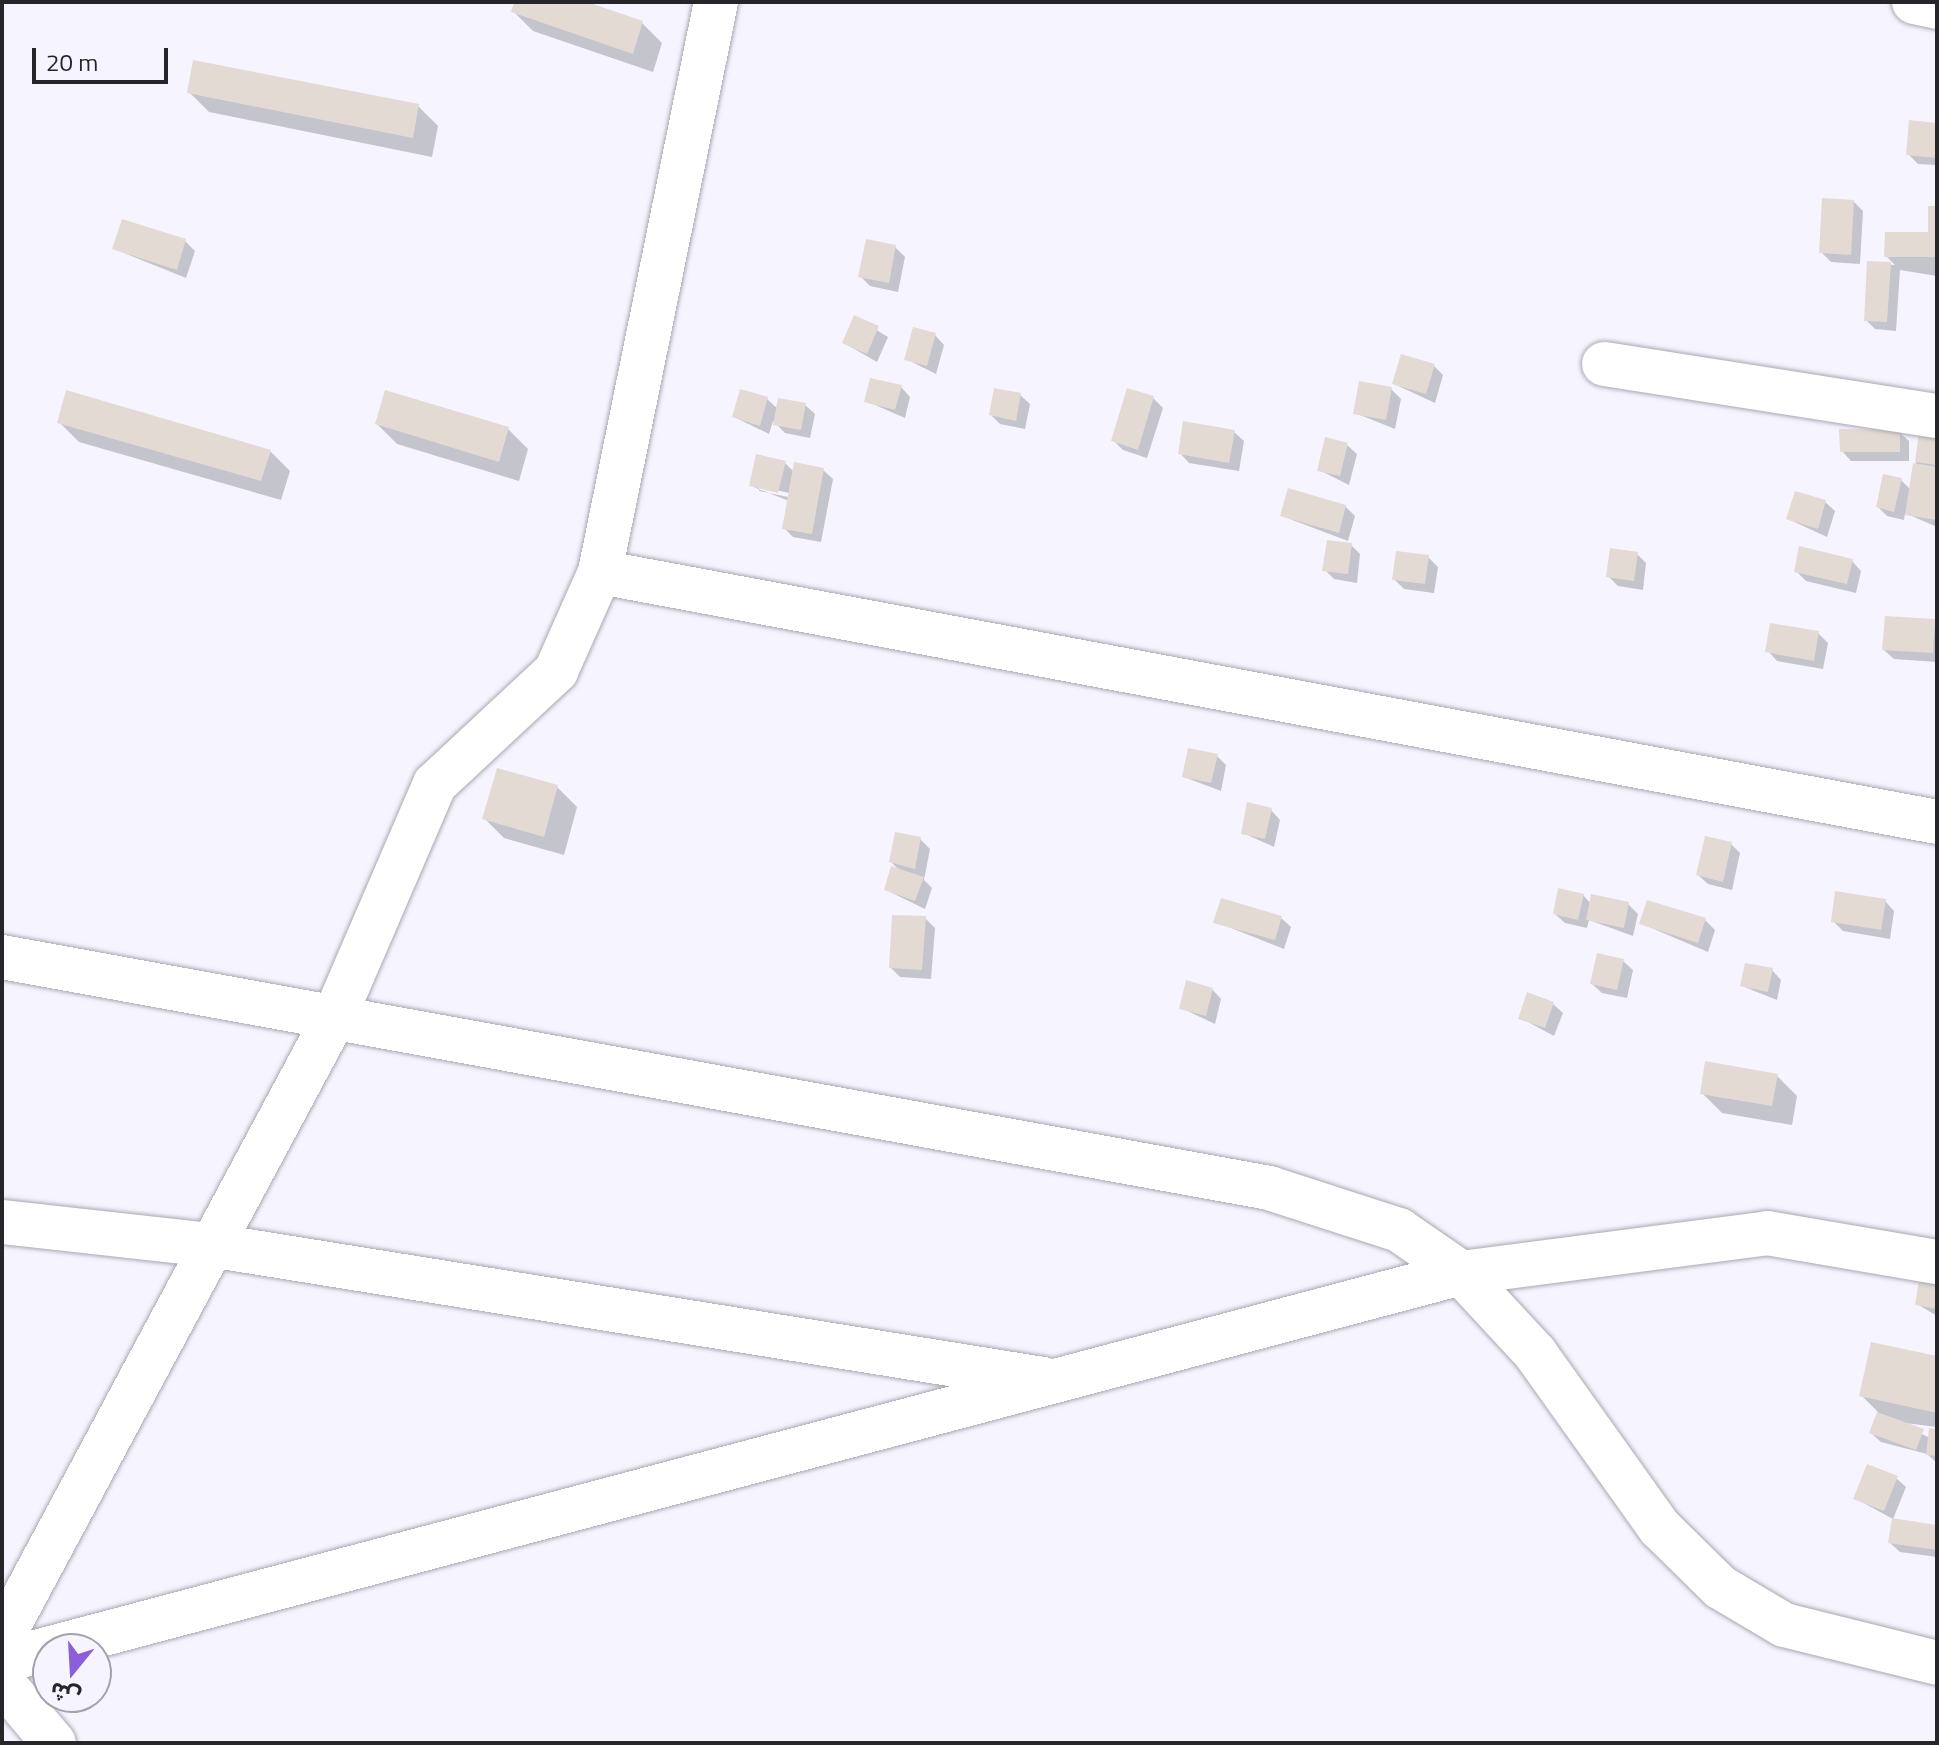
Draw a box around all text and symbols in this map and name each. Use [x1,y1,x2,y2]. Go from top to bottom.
scale bar [36,32,172,82]
text: 20 m [46,44,98,80]
north arrow [32,1633,112,1713]
text: ش [46,1673,85,1715]

